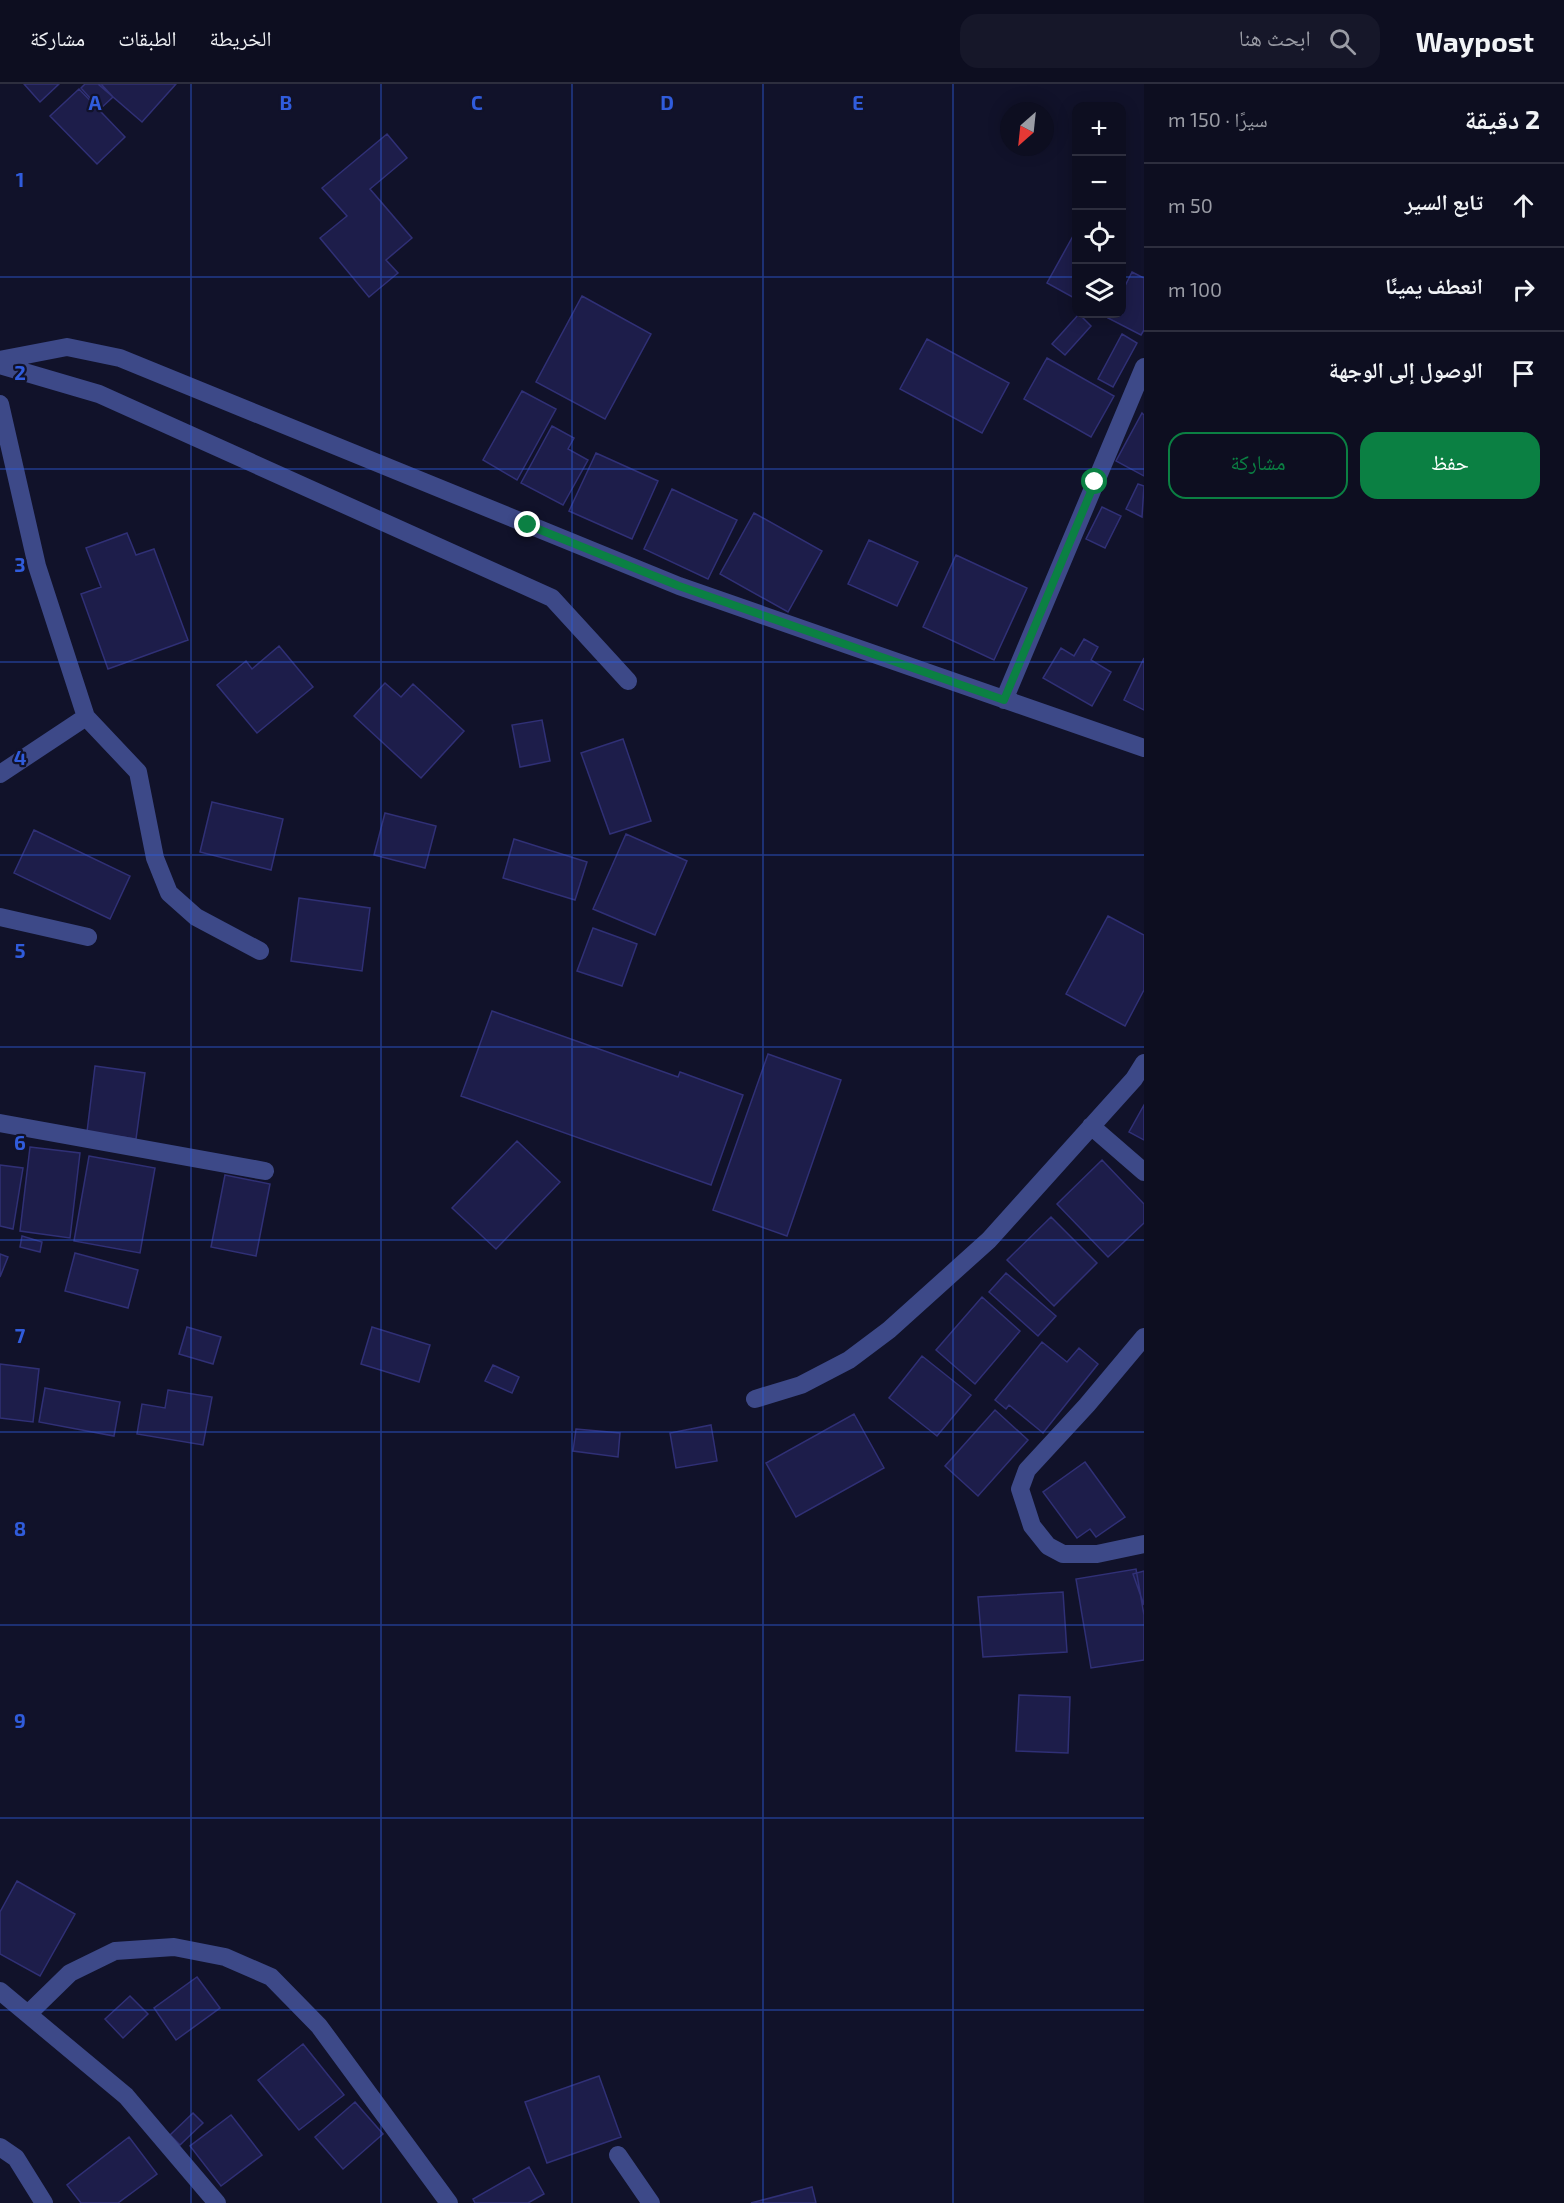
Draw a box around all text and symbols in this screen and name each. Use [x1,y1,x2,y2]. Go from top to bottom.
search box [960,14,1380,68]
text: ابحث هنا [1239,24,1311,50]
text: Waypost [1416,24,1534,58]
text: مشاركة [30,25,85,50]
text: الطبقات [118,25,177,50]
text: الخريطة [210,25,271,50]
icon: search [1326,25,1359,58]
text: A [88,90,102,114]
text: B [280,90,292,114]
text: C [471,90,483,114]
text: D [660,90,674,114]
text: E [852,90,864,114]
north arrow [1000,102,1054,156]
map controls [1072,102,1126,318]
button: + [1072,102,1126,156]
text: 2 دقيقة [1465,103,1540,134]
text: سيرًا · 150 m [1168,107,1268,131]
button: − [1072,156,1126,210]
text: 1 [16,167,24,191]
text: تابع السير [1405,188,1483,214]
icon: ahead [1507,189,1540,222]
text: 50 m [1168,193,1213,217]
button: locate [1072,210,1126,264]
button: layers [1072,264,1126,318]
text: انعطف يمينًا [1385,272,1483,298]
icon: right [1507,273,1540,306]
text: 100 m [1168,277,1222,301]
text: الوصول إلى الوجهة [1329,356,1483,382]
icon: arrive [1507,357,1540,390]
text: 2 [14,360,26,384]
button: مشاركة [1168,432,1348,499]
button: حفظ [1360,432,1540,499]
route start [1081,468,1107,494]
route end [514,511,540,537]
text: 3 [14,552,26,576]
text: 4 [14,745,27,769]
text: 5 [14,938,26,962]
text: 6 [14,1130,26,1154]
text: 7 [15,1323,26,1347]
text: 8 [14,1516,26,1540]
text: 9 [14,1708,26,1732]

